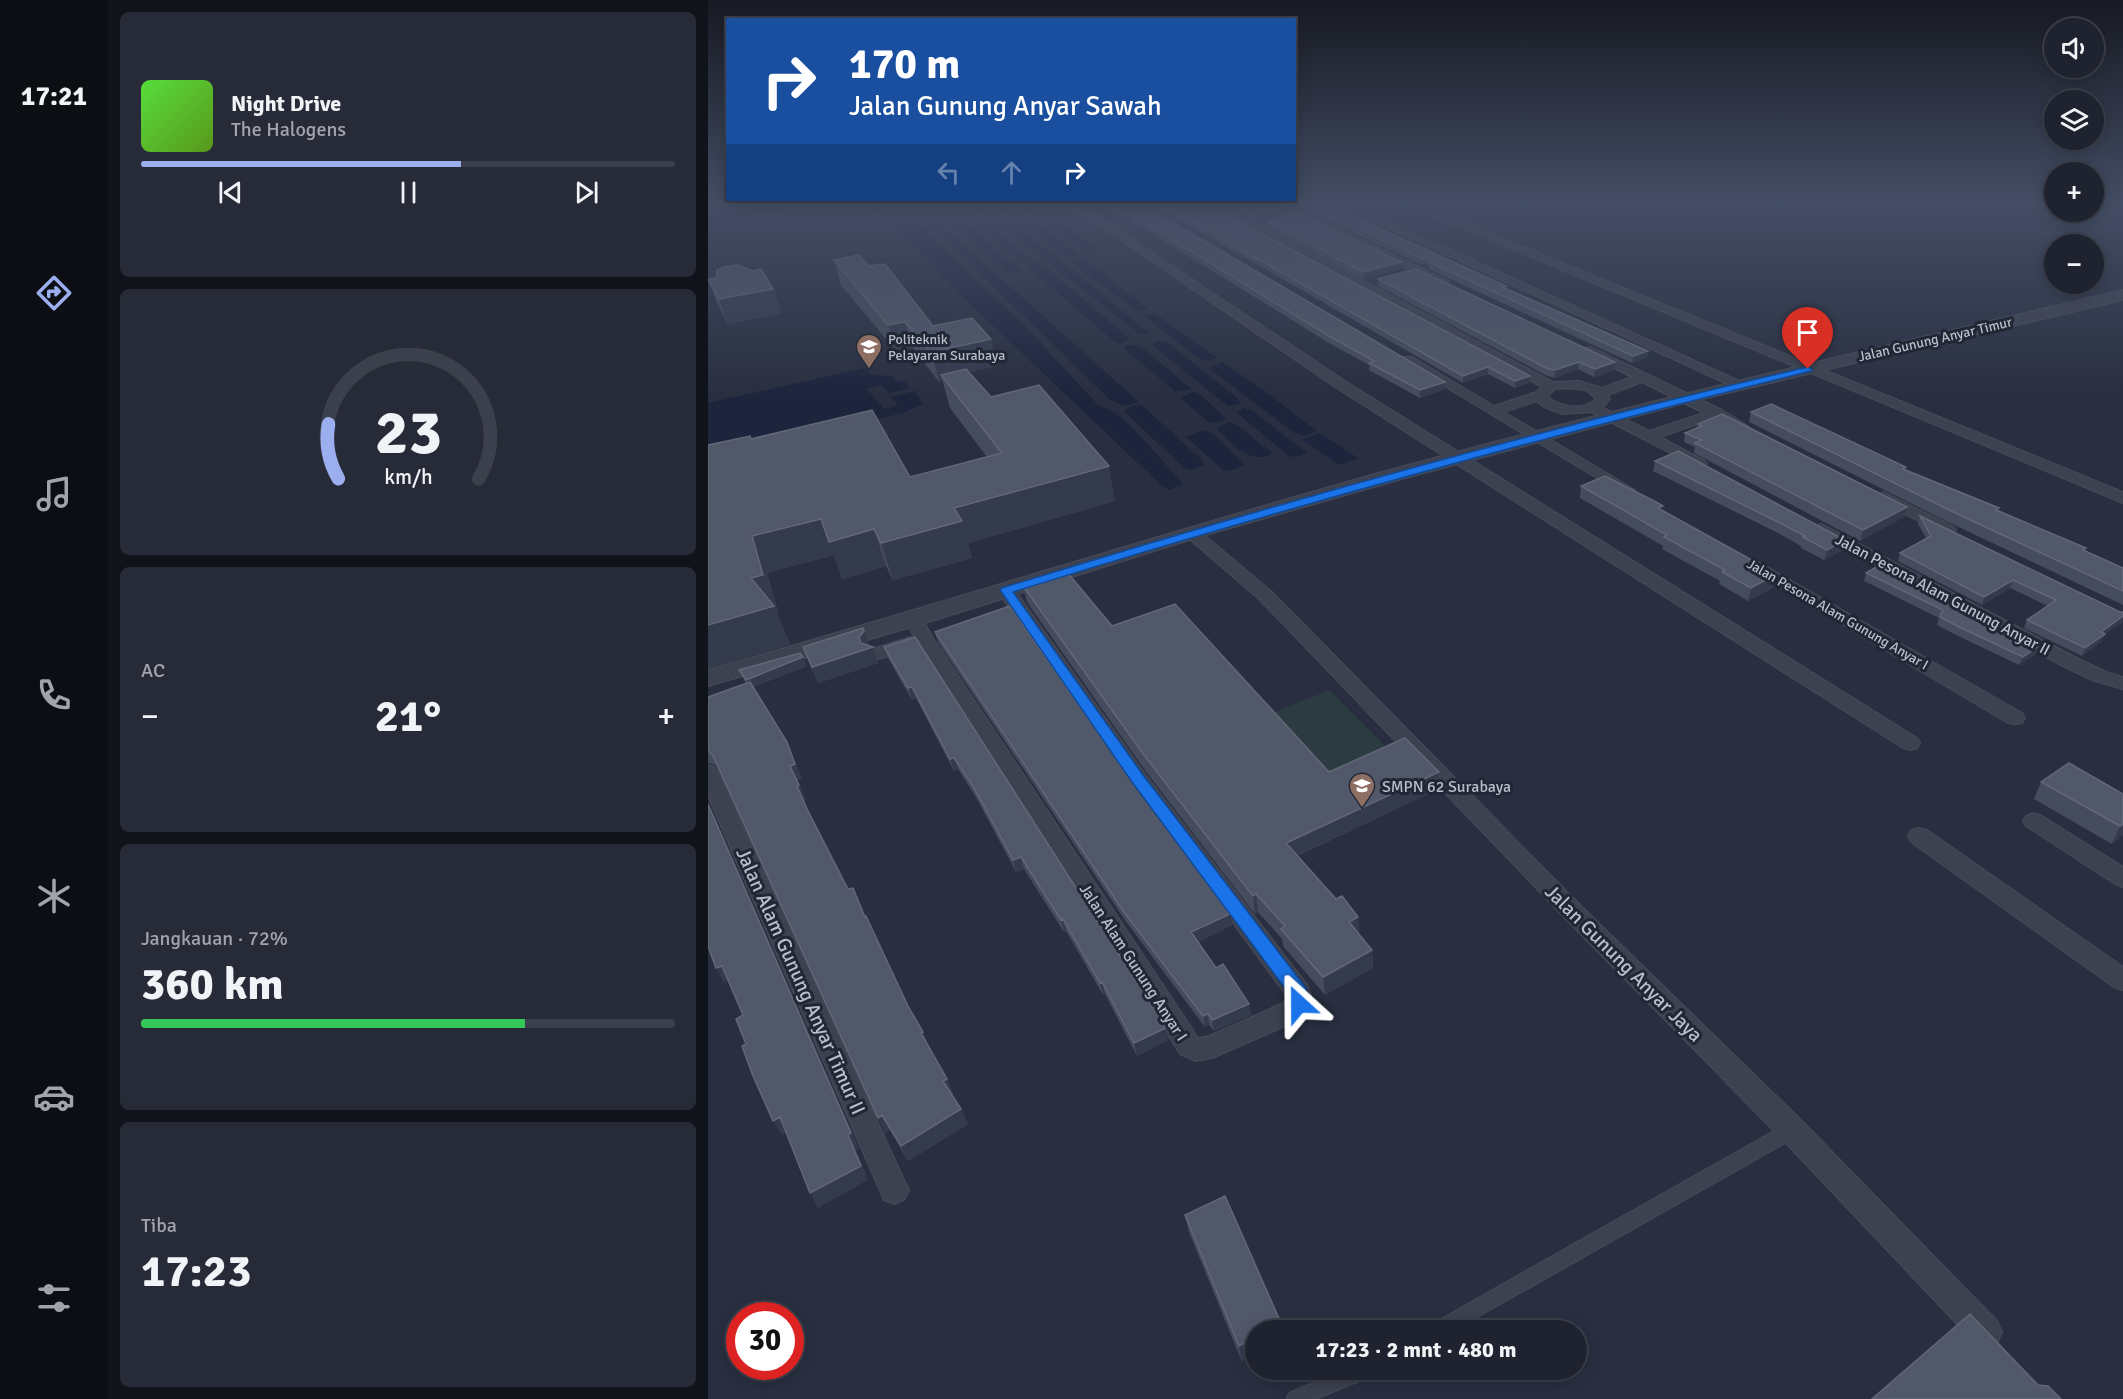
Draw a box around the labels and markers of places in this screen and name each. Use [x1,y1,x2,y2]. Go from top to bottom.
pin [1782,307,1833,369]
place label: Politeknik Pelayaran Surabaya [888,331,1005,364]
school or university icon: Politeknik Pelayaran Surabaya [854,332,884,370]
school or university icon: SMPN 62 Surabaya [1347,771,1377,809]
place label: SMPN 62 Surabaya [1382,777,1511,797]

